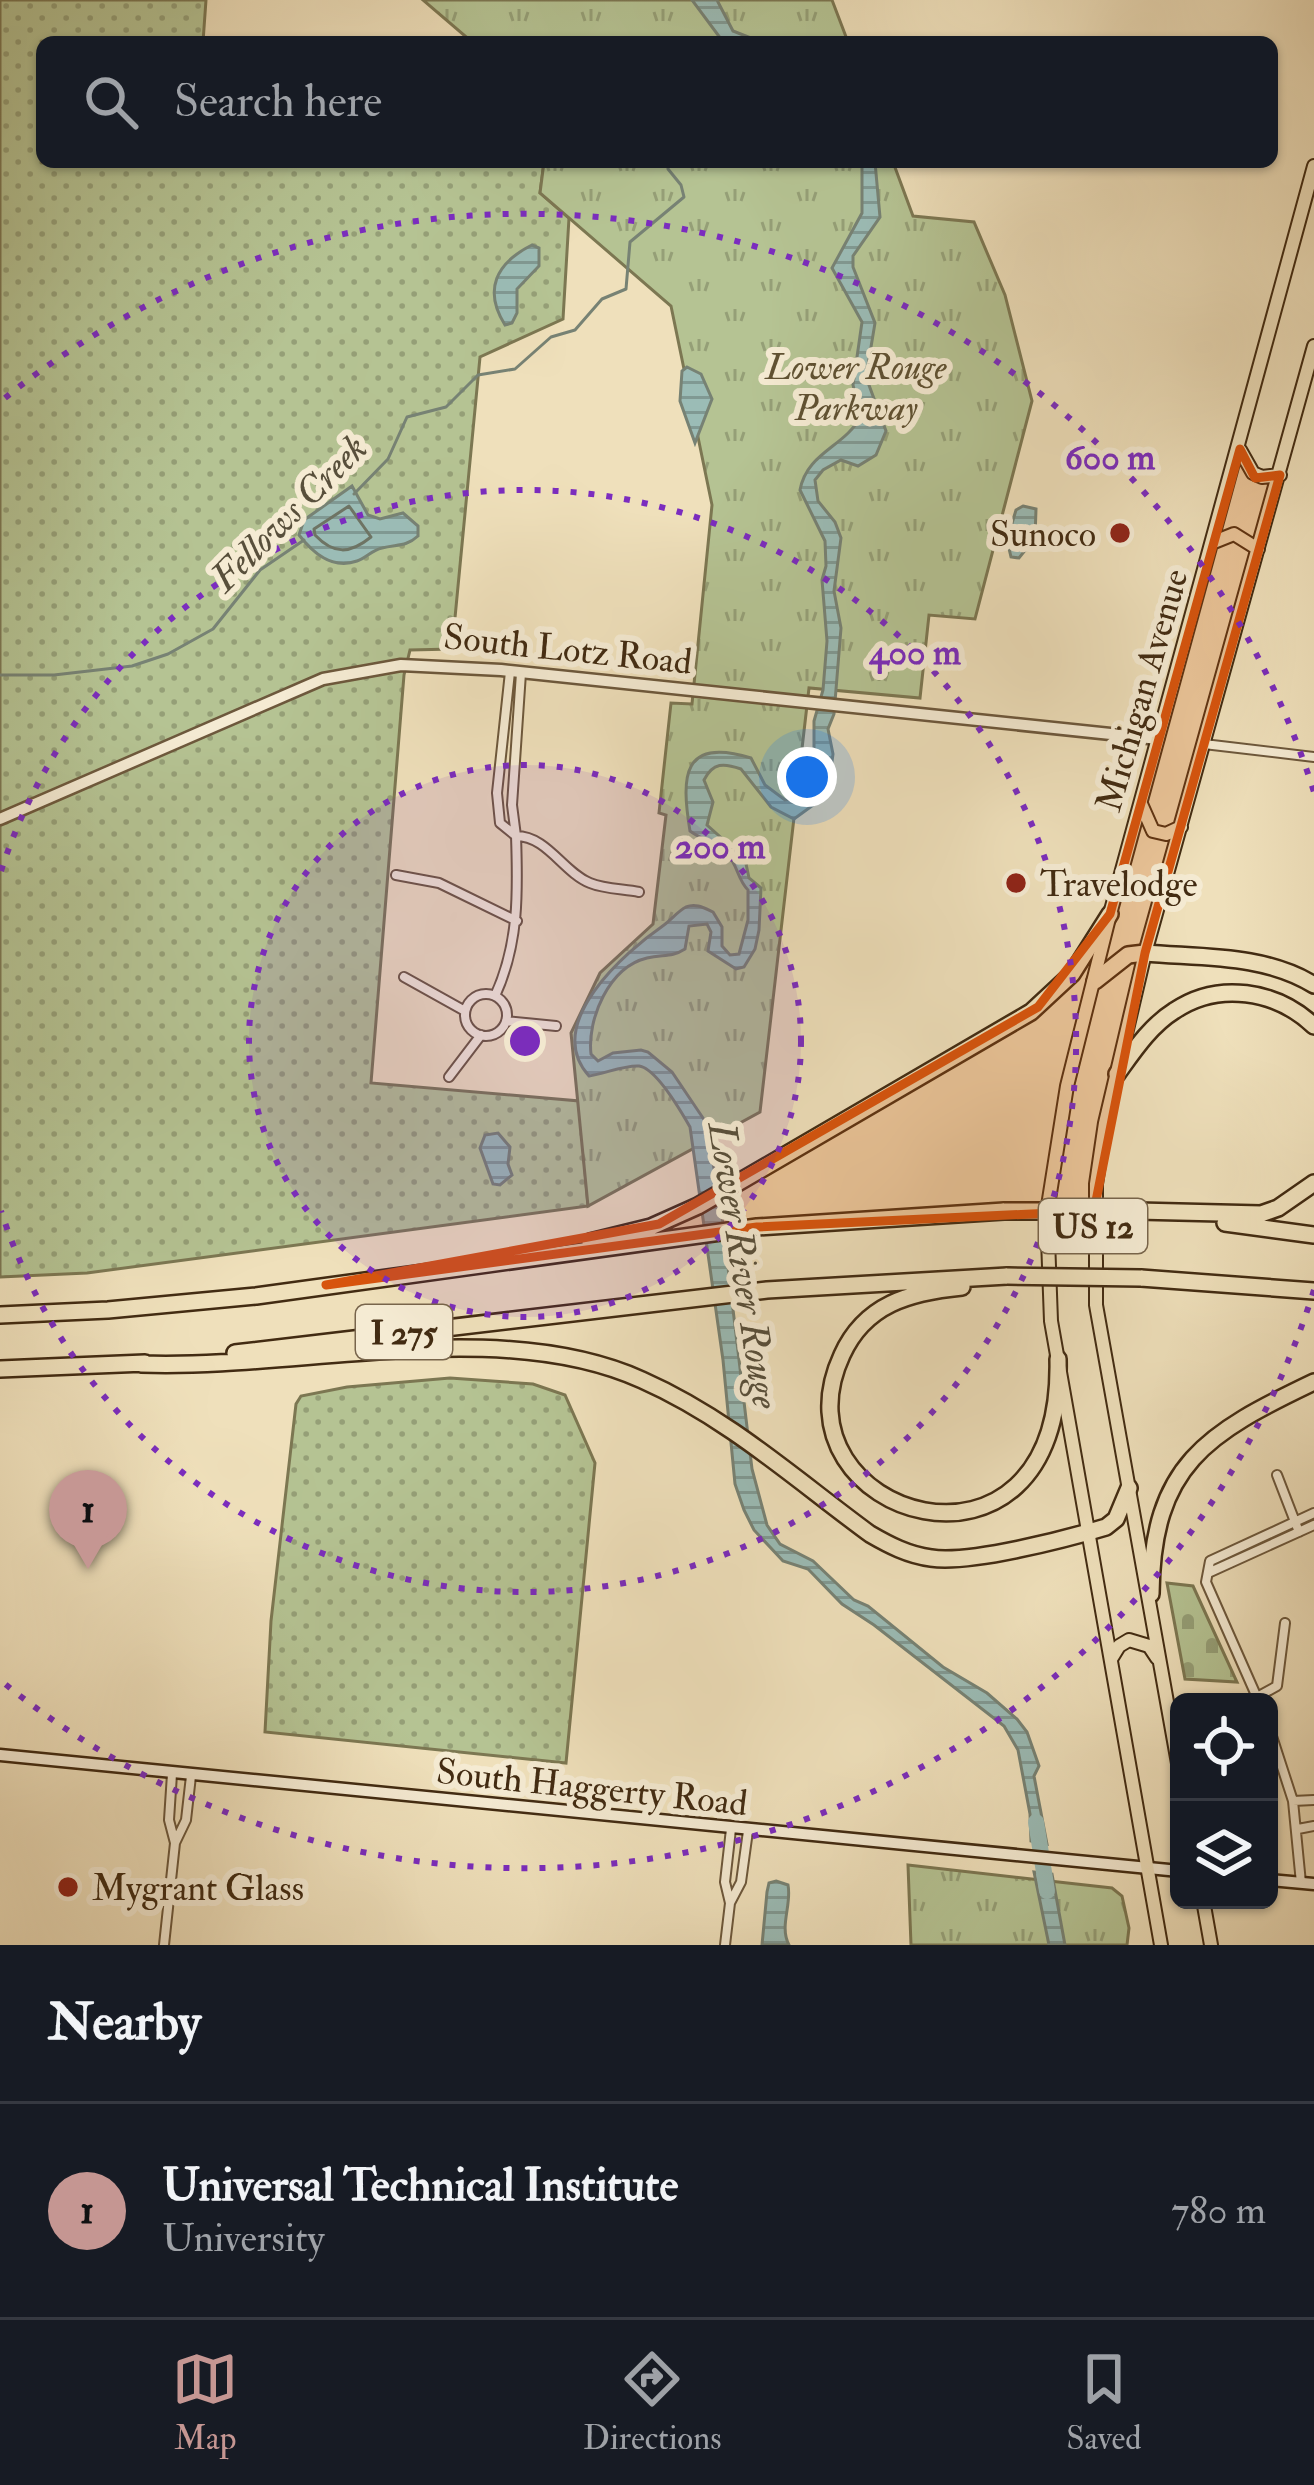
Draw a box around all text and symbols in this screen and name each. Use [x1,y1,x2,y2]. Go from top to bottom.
search box [36,36,1278,168]
icon: search [78,69,144,135]
text: Search here [174,74,382,130]
park label: Lower Rouge Parkway [763,345,948,431]
water label: Fellows Creek [199,424,378,603]
text: 600 m [1065,435,1155,480]
place label: Sunoco [990,512,1096,557]
marker: Sunoco [1107,520,1133,546]
street label: Michigan Avenue [1086,564,1199,817]
street label: South Lotz Road [441,614,695,685]
text: 400 m [868,630,961,675]
your location [777,747,837,807]
text: 200 m [675,824,765,869]
place label: Travelodge [1040,862,1198,907]
marker: Travelodge [1003,870,1029,896]
centre of rings [504,1020,546,1062]
water label: Lower River Rouge [696,1117,791,1413]
road number: US 12 [1039,1199,1147,1253]
road number: I 275 [356,1305,452,1359]
pin: 1 [49,1470,127,1569]
map controls [1170,1693,1278,1909]
button: locate [1170,1693,1278,1801]
street label: South Haggerty Road [434,1749,750,1826]
button: layers [1170,1801,1278,1909]
place label: Mygrant Glass [92,1866,304,1911]
marker: Mygrant Glass [55,1874,81,1900]
text: Nearby [48,1991,201,2055]
text: Universal Technical Institute [162,2158,678,2214]
text: 1 [80,2186,94,2235]
text: 780 m [1171,2186,1266,2235]
text: University [162,2214,325,2263]
tab: Map [172,2346,238,2459]
tab: Directions [583,2346,722,2459]
tab: Saved [1066,2346,1142,2459]

